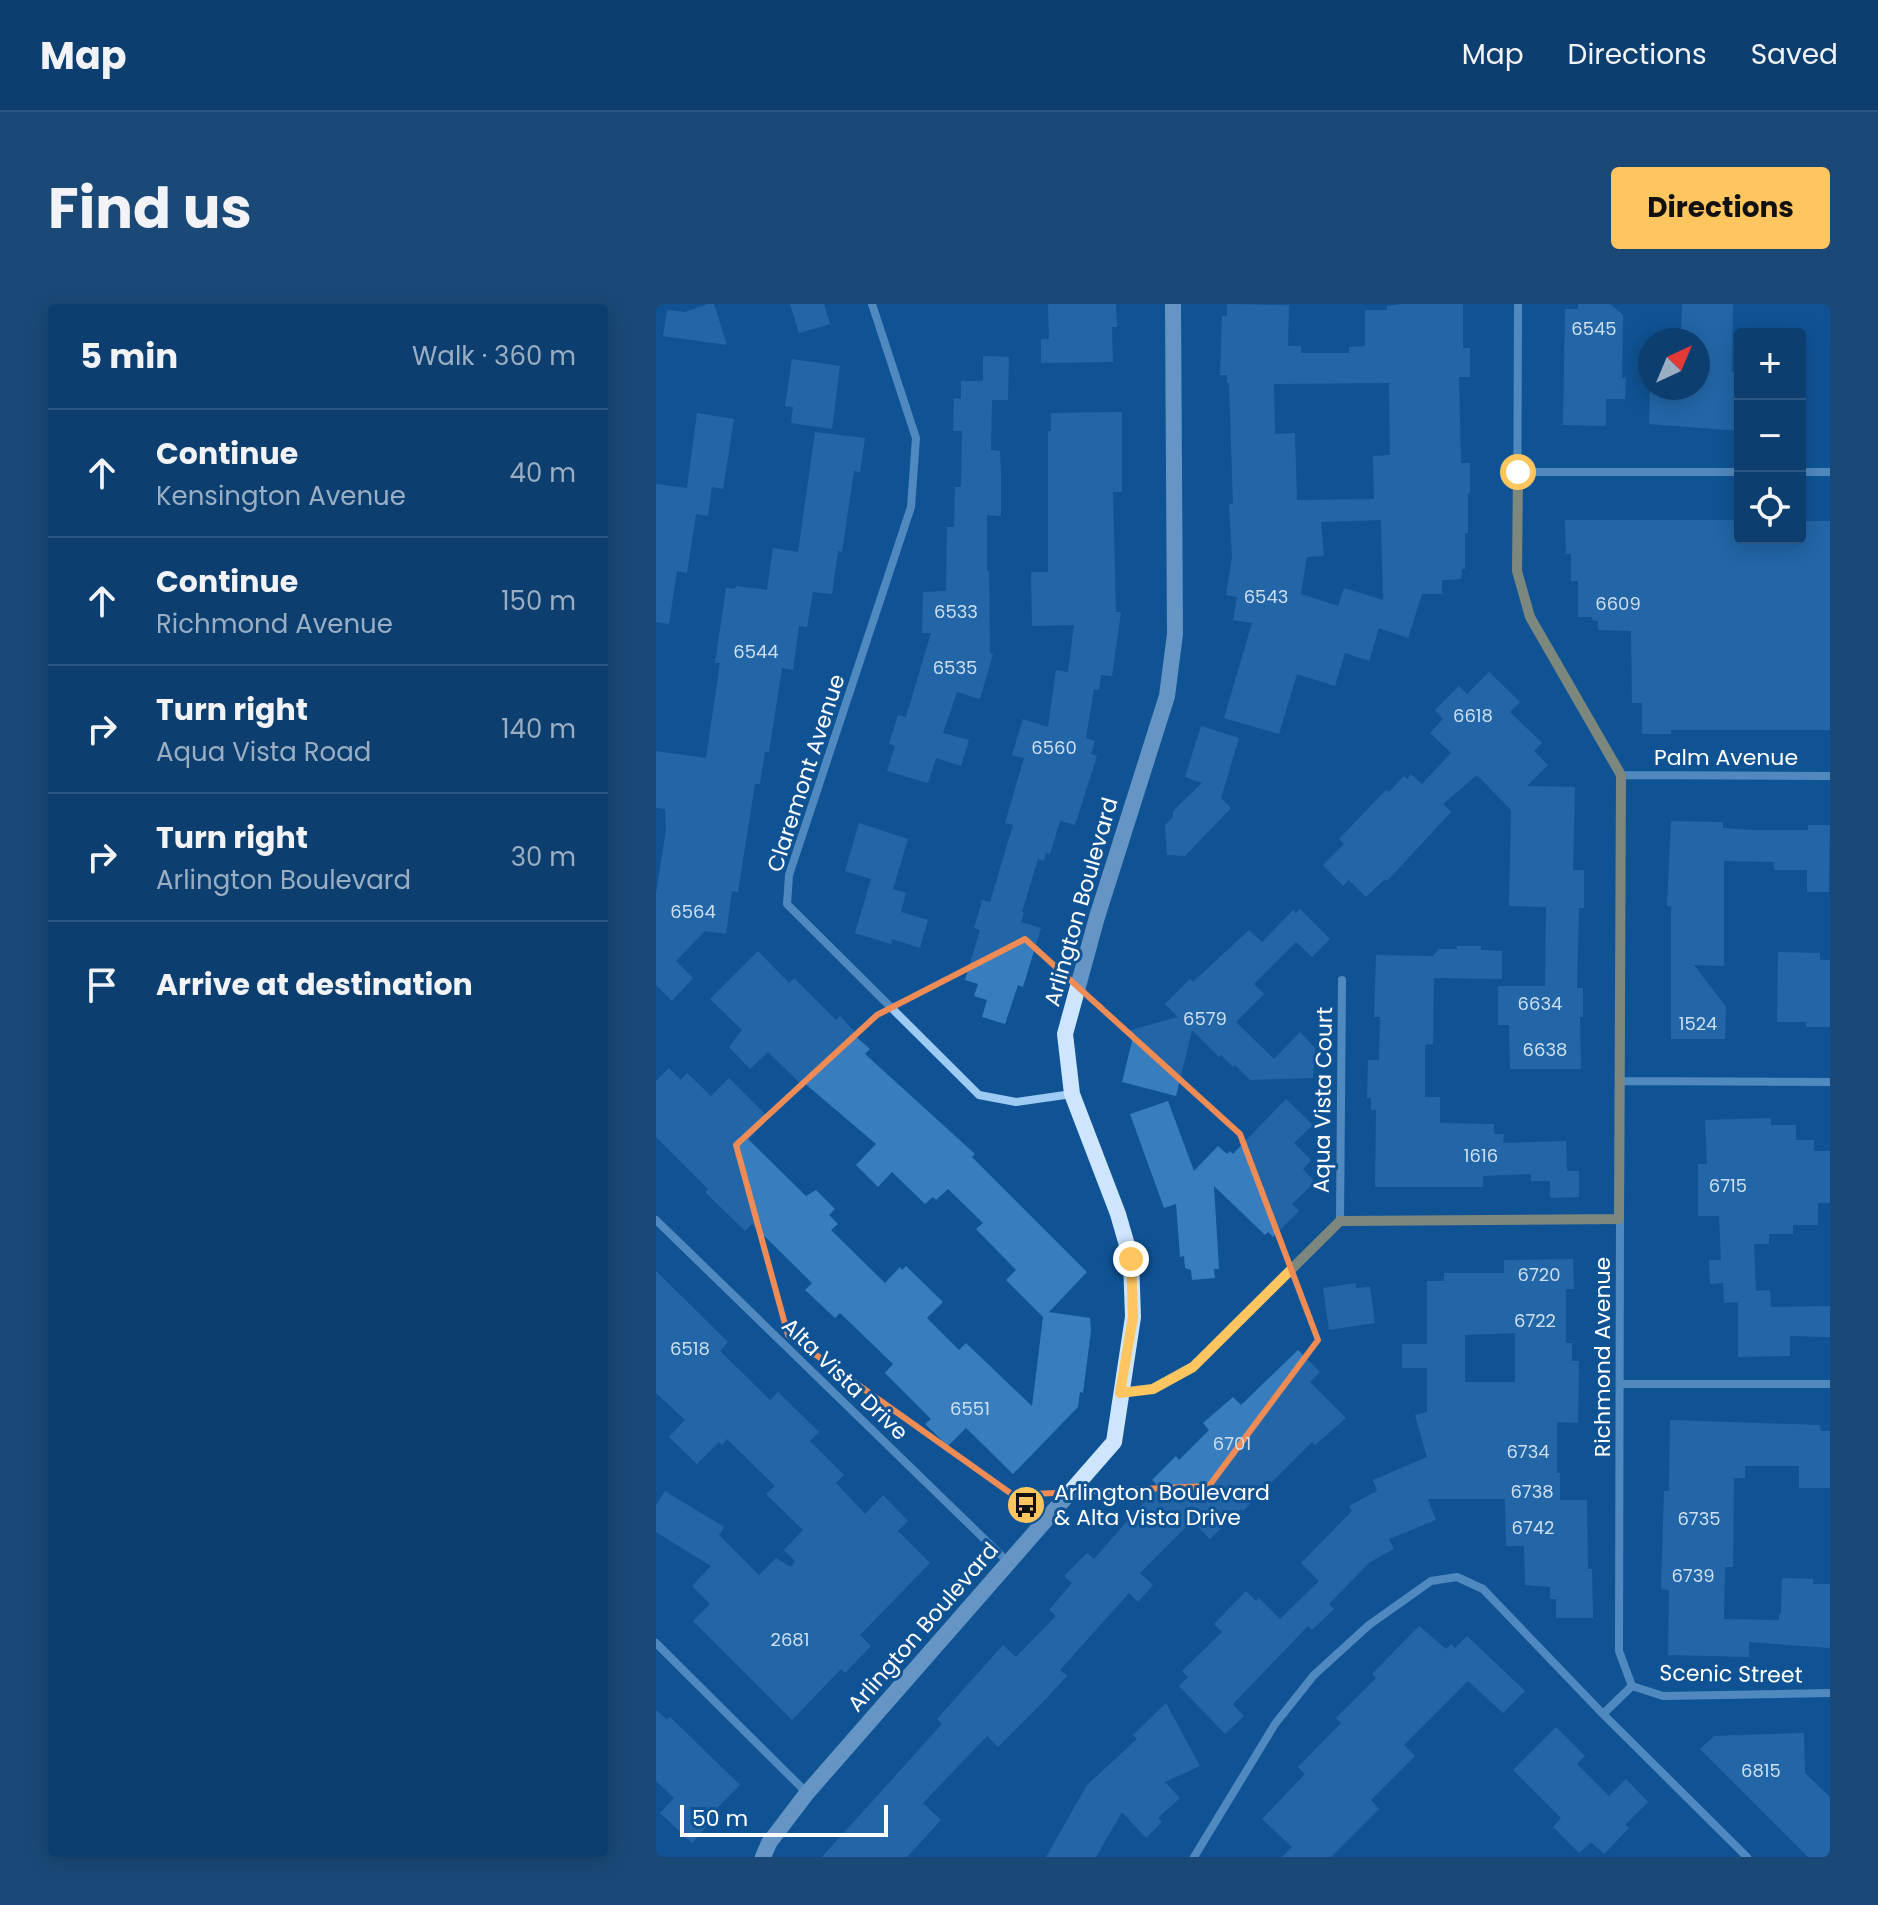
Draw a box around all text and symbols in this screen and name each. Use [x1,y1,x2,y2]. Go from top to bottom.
text: Map [40,29,127,82]
text: Map [1462,35,1524,74]
text: Directions [1568,35,1707,74]
text: Saved [1751,35,1838,74]
button: Directions [1611,167,1830,249]
text: Find us [48,169,252,248]
house number: 6545 [1571,316,1617,341]
north arrow [1638,328,1710,400]
map controls [1734,328,1806,544]
button: + [1734,328,1806,400]
text: 5 min [80,332,178,380]
text: Walk · 360 m [412,338,576,374]
button: − [1734,400,1806,472]
text: Continue [156,432,298,475]
icon: ahead [80,451,124,495]
route start [1500,454,1536,490]
text: 40 m [510,455,576,491]
button: locate [1734,472,1806,544]
text: Kensington Avenue [156,478,406,514]
text: Continue [156,560,298,603]
icon: ahead [80,579,124,623]
text: 150 m [501,583,576,619]
house number: 6543 [1244,584,1288,609]
house number: 6609 [1595,591,1641,616]
house number: 6533 [934,599,978,624]
text: Richmond Avenue [156,606,393,642]
house number: 6544 [733,639,779,664]
house number: 6535 [933,655,977,680]
street label: Claremont Avenue [759,670,853,876]
text: Turn right [156,688,308,731]
house number: 6618 [1453,703,1493,728]
icon: right [80,707,124,751]
text: 140 m [501,711,576,747]
text: Aqua Vista Road [156,734,371,770]
house number: 6560 [1031,735,1077,760]
street label: Palm Avenue [1654,742,1798,773]
street label: Arlington Boulevard [1036,794,1126,1010]
text: Turn right [156,816,308,859]
icon: right [80,835,124,879]
text: 30 m [511,839,576,875]
text: Arlington Boulevard [156,862,411,898]
house number: 6564 [670,899,716,924]
icon: arrive [80,963,124,1007]
text: Arrive at destination [156,963,473,1006]
house number: 6634 [1518,991,1562,1016]
house number: 6579 [1183,1006,1227,1031]
street label: Aqua Vista Court [1306,1007,1340,1193]
house number: 1524 [1679,1011,1717,1036]
house number: 6638 [1523,1037,1567,1062]
house number: 1616 [1464,1143,1498,1168]
house number: 6715 [1709,1173,1747,1198]
route end [1113,1241,1149,1277]
street label: Richmond Avenue [1587,1257,1618,1457]
house number: 6720 [1518,1262,1560,1287]
house number: 6722 [1514,1308,1556,1333]
street label: Alta Vista Drive [775,1311,915,1447]
house number: 6518 [670,1336,710,1361]
house number: 6551 [950,1396,990,1421]
house number: 6701 [1213,1431,1251,1456]
house number: 6734 [1506,1439,1550,1464]
place label: Arlington Boulevard & Alta Vista Drive [1054,1477,1270,1533]
house number: 6738 [1510,1479,1554,1504]
bus stop icon: Arlington Boulevard & Alta Vista Drive [1005,1484,1047,1526]
house number: 6735 [1677,1506,1721,1531]
house number: 6742 [1512,1515,1554,1540]
street label: Arlington Boulevard [840,1535,1006,1719]
house number: 6739 [1671,1563,1715,1588]
house number: 2681 [771,1627,809,1652]
street label: Scenic Street [1659,1657,1803,1691]
house number: 6815 [1741,1758,1781,1783]
scale bar [680,1801,888,1837]
text: 50 m [692,1803,748,1834]

